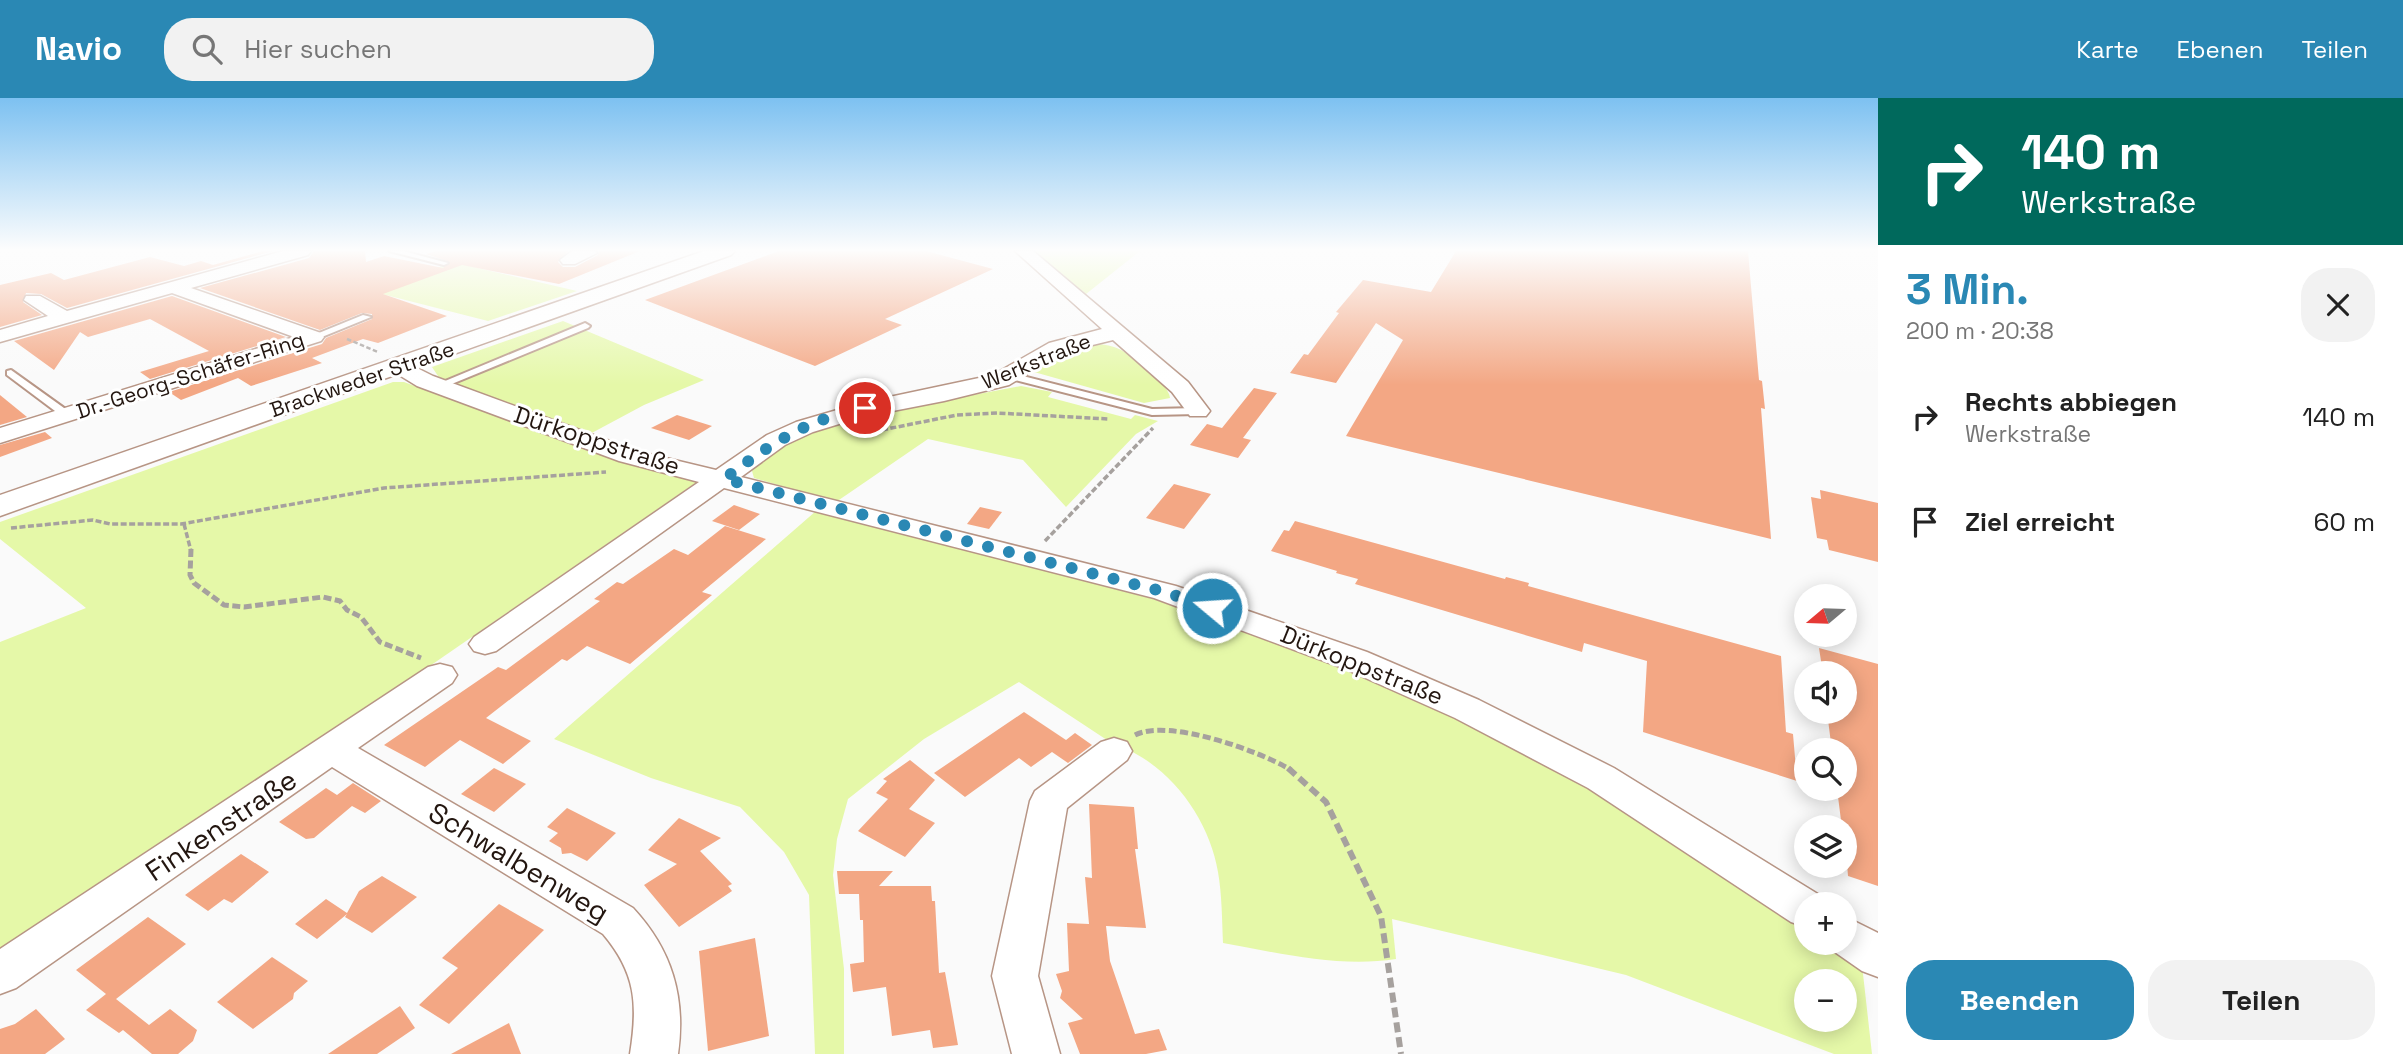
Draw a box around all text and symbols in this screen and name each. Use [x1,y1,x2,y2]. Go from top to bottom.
search box [164,18,654,81]
text: Navio [35,28,122,70]
icon: search [188,30,226,68]
text: Hier suchen [244,32,392,66]
text: Karte [2076,34,2139,65]
text: Ebenen [2177,34,2263,65]
text: Teilen [2301,34,2368,65]
text: 140 m [2021,121,2160,183]
icon: right [1906,126,1997,217]
text: Werkstraße [2021,182,2197,222]
text: 3 Min. [1906,263,2029,316]
button: close [2301,268,2375,342]
text: 200 m · 20:38 [1906,316,2054,346]
street label: Dr.-Georg-Schäfer-Ring [73,325,307,425]
street label: Werkstraße [978,327,1094,395]
street label: Brackweder Straße [266,335,458,423]
pin [835,378,895,438]
text: Rechts abbiegen [1965,385,2177,419]
icon: arrive [846,389,884,427]
icon: right [1906,398,1944,436]
street label: Dürkoppstraße [510,399,684,481]
text: 140 m [2302,400,2375,434]
text: Werkstraße [1965,419,2091,449]
icon: arrive [1906,503,1944,541]
text: Ziel erreicht [1965,505,2115,539]
text: 60 m [2313,505,2375,539]
position arrow [1175,571,1249,645]
north arrow [1794,584,1857,648]
map controls [1794,584,1857,1032]
street label: Dürkoppstraße [1276,618,1448,712]
button: sound [1794,661,1857,724]
button: search [1794,738,1857,801]
street label: Finkenstraße [138,761,304,889]
street label: Schwalbenweg [422,794,616,930]
button: layers [1794,815,1857,878]
button: + [1794,892,1857,955]
button: Beenden [1906,960,2134,1040]
button: Teilen [2148,960,2375,1040]
button: − [1794,969,1857,1032]

